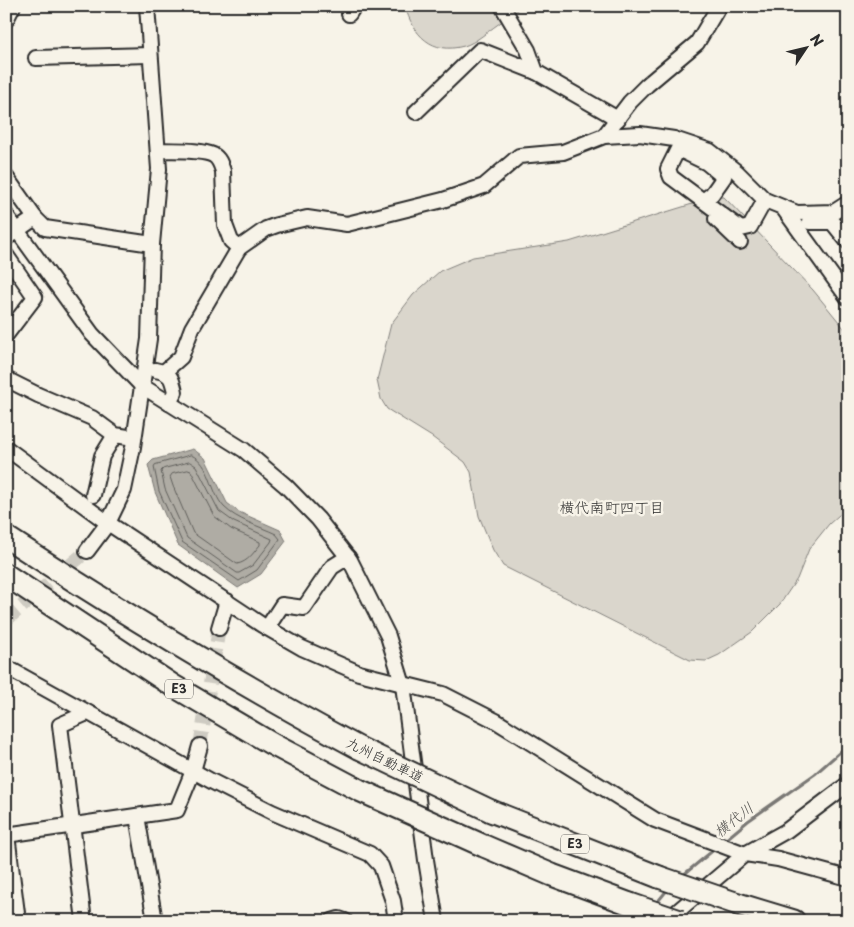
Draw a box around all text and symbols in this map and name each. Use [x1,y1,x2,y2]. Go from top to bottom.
north arrow [782,22,832,72]
text: N [805,30,829,51]
district label: 横代南町四丁目 [559,495,665,518]
road number: E3 [165,680,193,699]
street label: 九州自動車道 [343,732,428,787]
water label: 横代川 [708,796,758,842]
road number: E3 [561,834,589,854]

